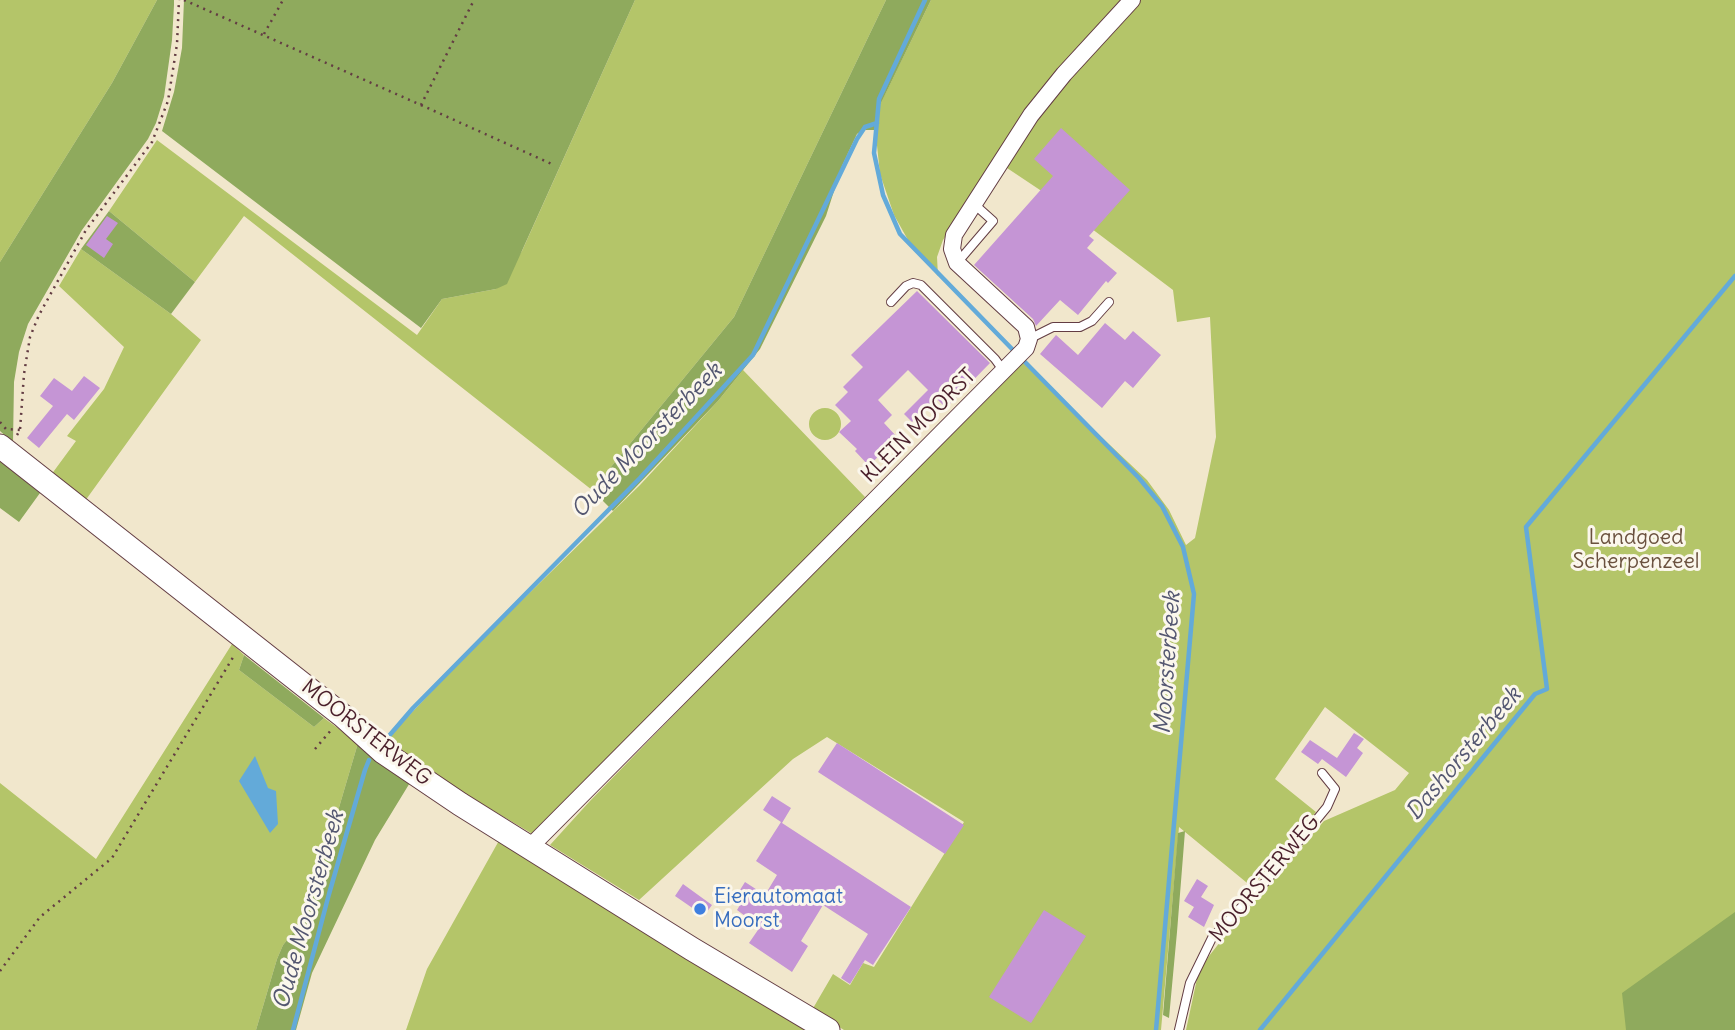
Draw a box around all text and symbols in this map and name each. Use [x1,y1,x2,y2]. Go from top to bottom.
water label: Oude Moorsterbeek [566,358,728,524]
street label: KLEIN MOORST [857,364,981,488]
park label: Landgoed Scherpenzeel [1573,525,1699,575]
water label: Moorsterbeek [1149,591,1187,735]
street label: MOORSTERWEG [296,675,436,791]
water label: Dashorsterbeek [1401,682,1527,826]
water label: Oude Moorsterbeek [267,808,351,1012]
street label: MOORSTERWEG [1205,811,1325,947]
place label: Eierautomaat Moorst [714,884,843,934]
marker: Eierautomaat Moorst [692,901,708,917]

